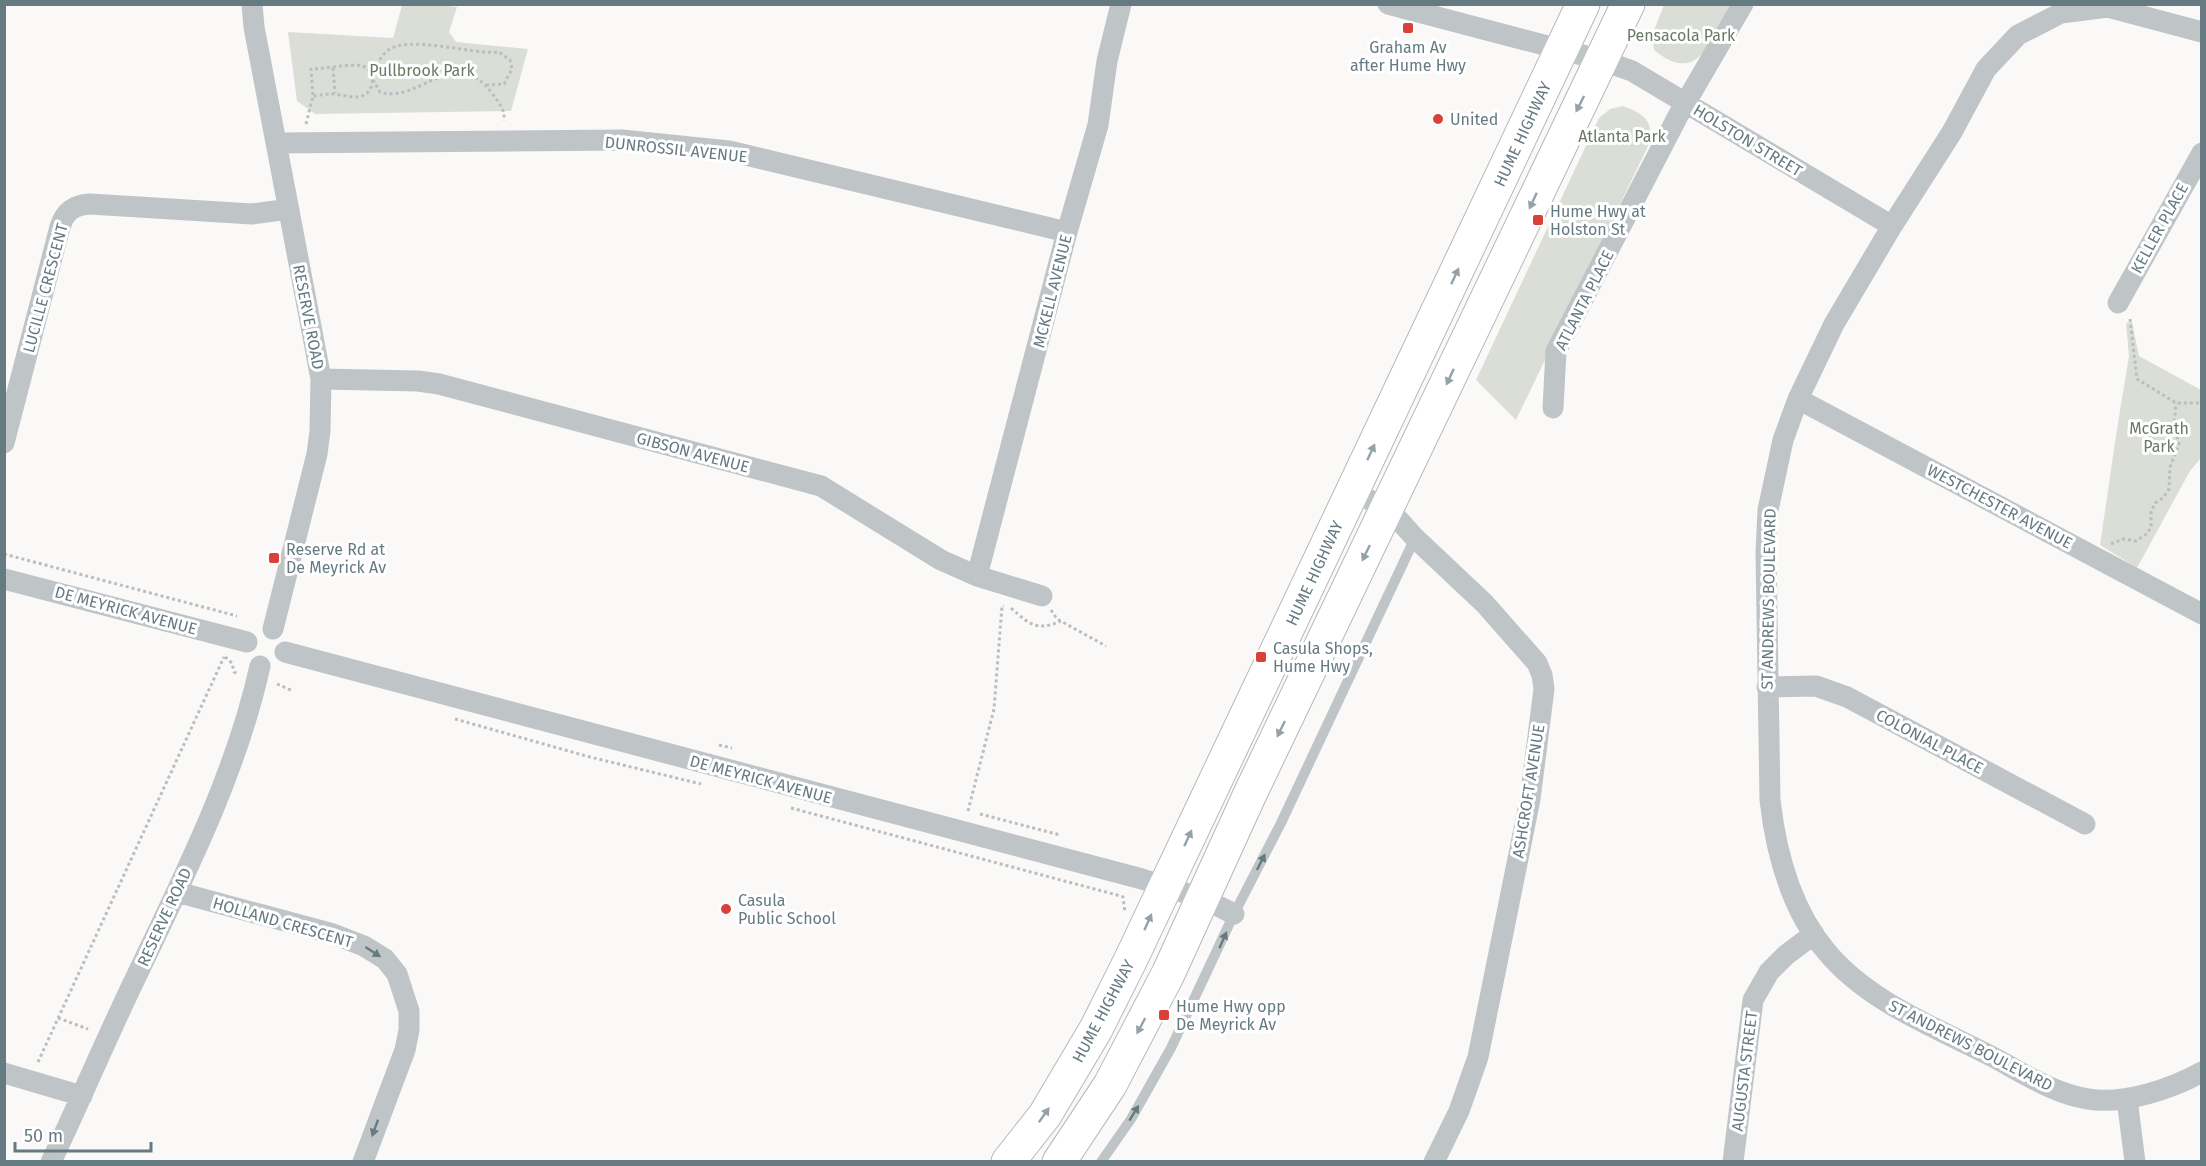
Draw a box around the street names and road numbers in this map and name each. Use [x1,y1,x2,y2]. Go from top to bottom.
street label: HUME HIGHWAY [1490,78,1555,190]
street label: HOLSTON STREET [1690,100,1806,181]
street label: DUNROSSIL AVENUE [604,133,748,166]
street label: KELLER PLACE [2127,180,2192,277]
street label: LUCILLE CRESCENT [19,221,72,355]
street label: MCKELL AVENUE [1029,233,1076,350]
street label: ATLANTA PLACE [1551,247,1618,353]
street label: RESERVE ROAD [289,263,328,371]
street label: GIBSON AVENUE [635,428,751,477]
street label: WESTCHESTER AVENUE [1924,460,2076,553]
street label: ST ANDREWS BOULEVARD [1757,508,1780,690]
street label: HUME HIGHWAY [1282,517,1347,629]
street label: DE MEYRICK AVENUE [53,582,199,639]
street label: COLONIAL PLACE [1873,705,1987,778]
street label: ASHCROFT AVENUE [1509,723,1548,859]
street label: DE MEYRICK AVENUE [688,751,834,808]
street label: RESERVE ROAD [133,865,196,970]
street label: HOLLAND CRESCENT [211,893,356,952]
street label: HUME HIGHWAY [1068,956,1139,1066]
street label: ST ANDREWS BOULEVARD [1886,996,2056,1095]
street label: AUGUSTA STREET [1728,1009,1761,1132]

